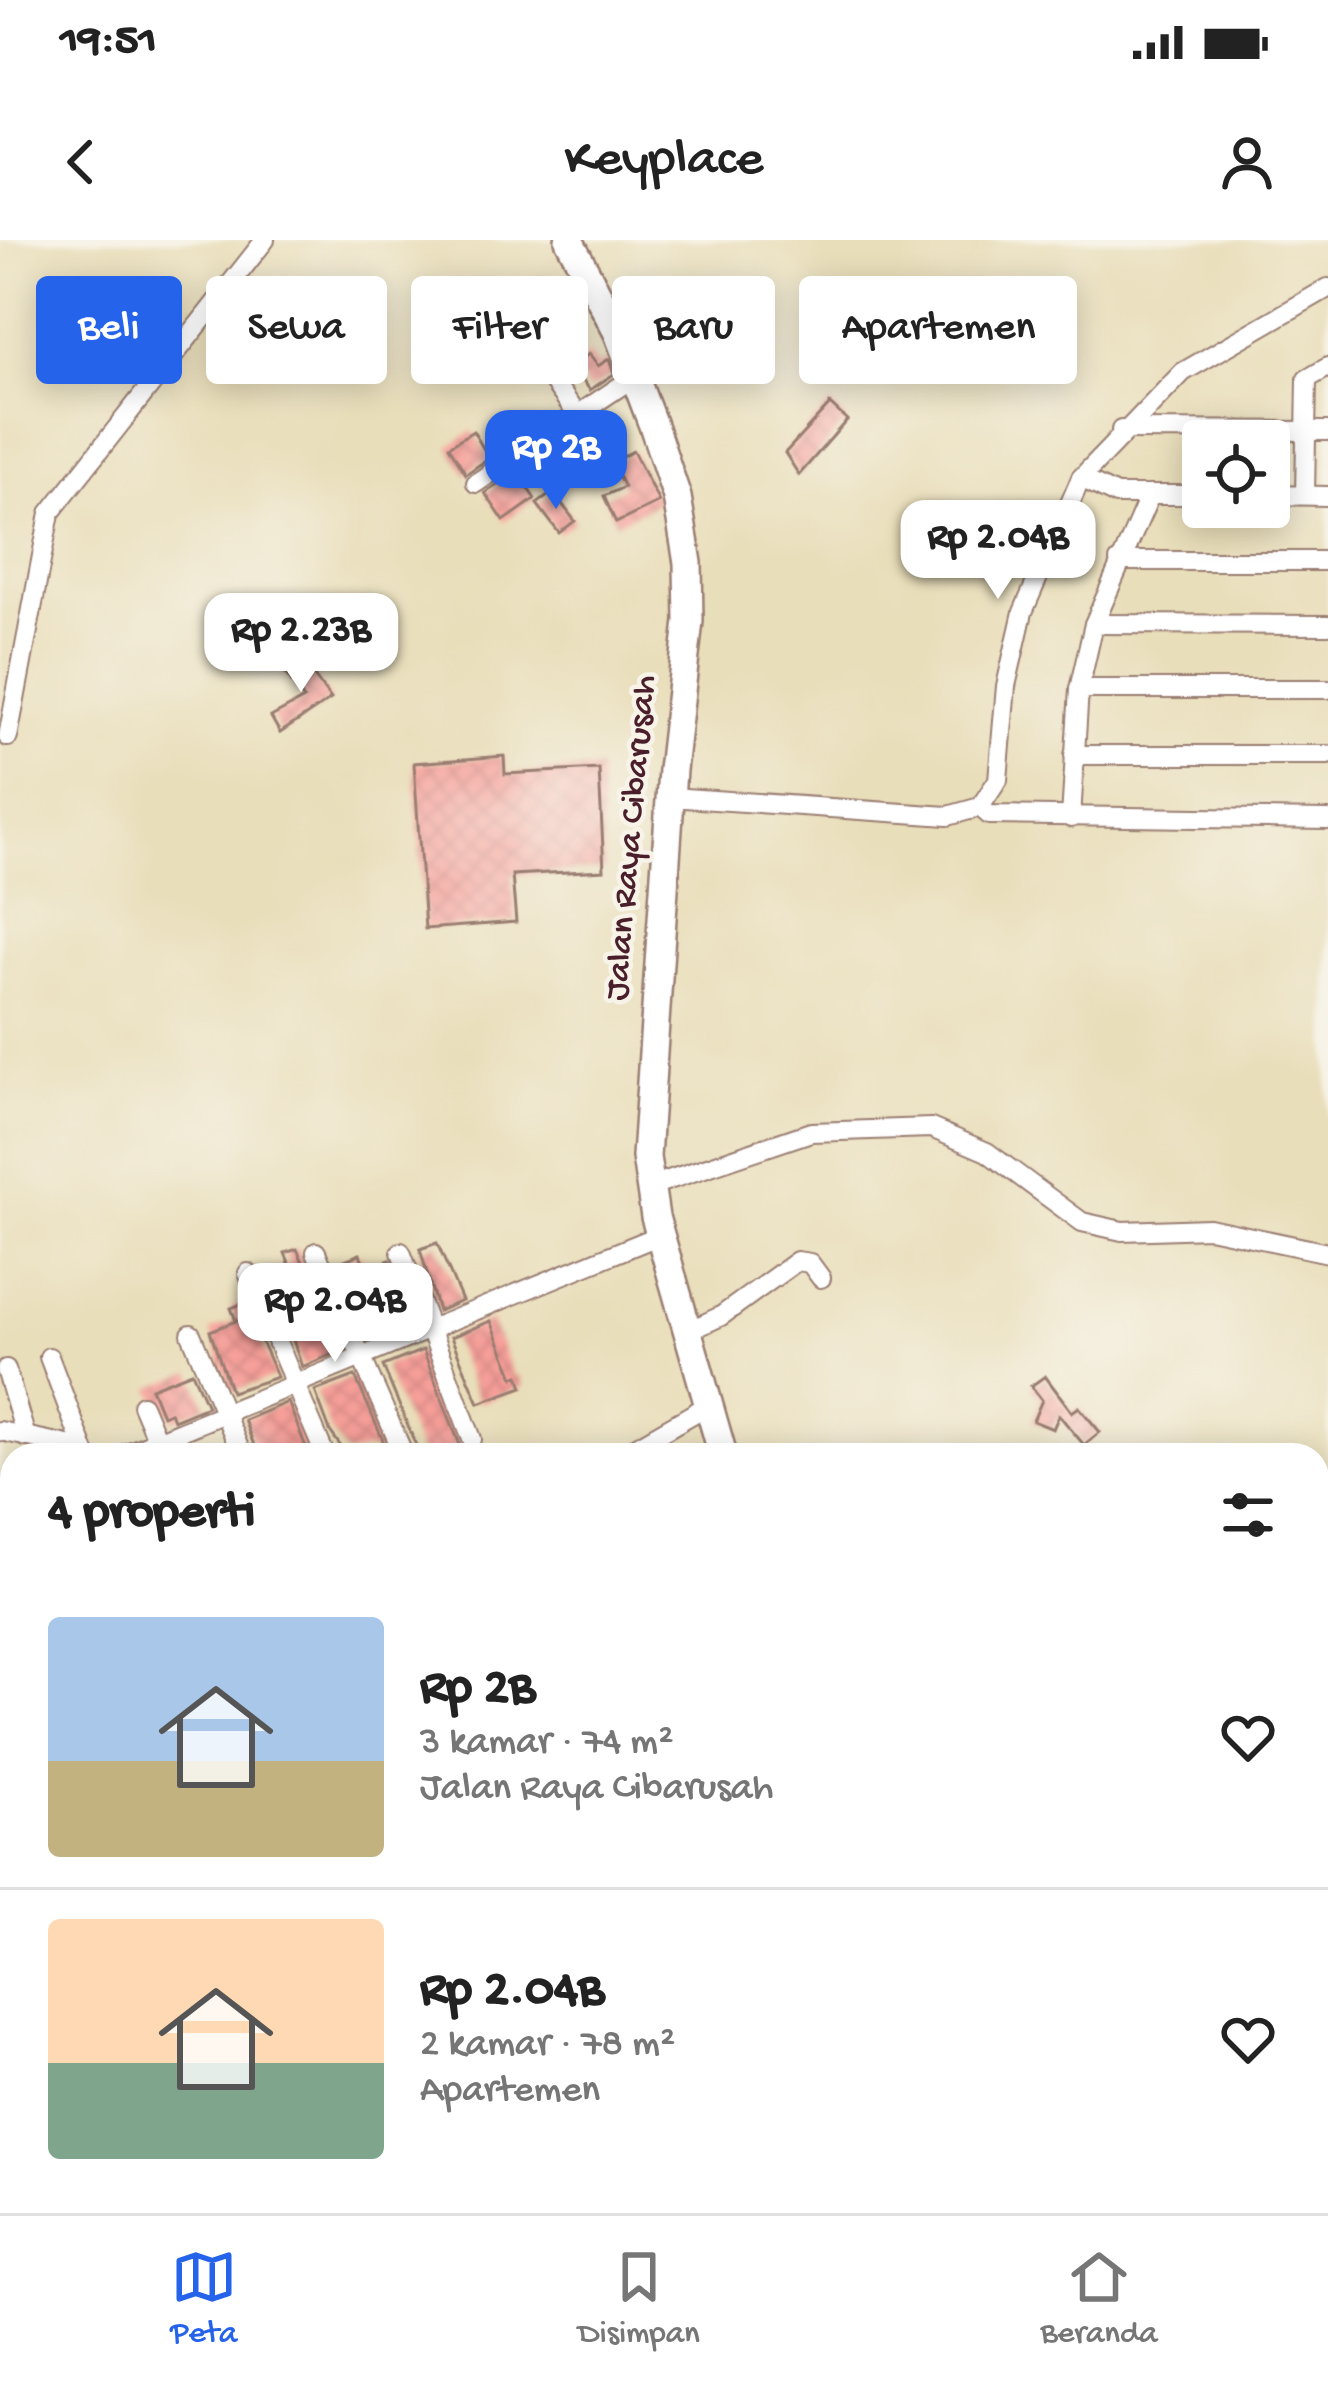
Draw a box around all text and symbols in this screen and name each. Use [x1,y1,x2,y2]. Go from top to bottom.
text: 19:51 [60,16,157,69]
icon: back [48,129,114,195]
icon: person [1214,129,1280,195]
text: Keyplace [565,130,763,194]
chip: Beli [36,276,182,384]
chip: Sewa [206,276,387,384]
chip: Filter [411,276,588,384]
chip: Baru [612,276,775,384]
chip: Apartemen [799,276,1077,384]
pin: Rp 2B [472,410,640,512]
map controls [1182,420,1290,528]
button: locate [1182,420,1290,528]
text: Rp 2B [512,426,600,472]
pin: Rp 2.04B [874,500,1122,602]
text: Rp 2.04B [928,516,1068,562]
pin: Rp 2.23B [177,593,425,695]
text: Rp 2.23B [231,609,371,655]
street label: Jalan Raya Cibarusah [597,674,669,1002]
pin: Rp 2.04B [211,1263,459,1365]
text: Rp 2.04B [265,1279,405,1325]
icon: filters [1215,1482,1281,1548]
text: 4 properti [48,1485,255,1545]
text: Rp 2B [420,1661,535,1721]
icon: home [144,1665,288,1809]
icon: heart [1215,1704,1281,1770]
text: 3 kamar · 74 m² [420,1721,673,1767]
text: Jalan Raya Cibarusah [420,1767,773,1813]
text: Rp 2.04B [420,1963,604,2023]
icon: home [144,1967,288,2111]
icon: heart [1215,2006,1281,2072]
text: 2 kamar · 78 m² [420,2023,675,2069]
text: Apartemen [420,2069,600,2115]
tab: Peta [170,2244,237,2354]
tab: Disimpan [578,2244,700,2354]
tab: Beranda [1040,2244,1158,2354]

